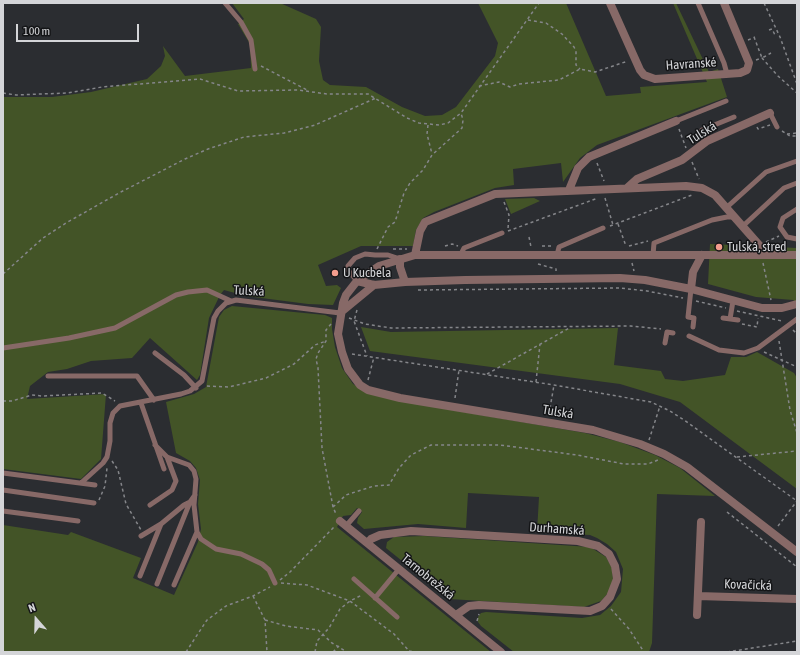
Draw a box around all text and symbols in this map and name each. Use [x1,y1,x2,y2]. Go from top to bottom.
scale bar [18,16,141,42]
text: 100 m [23,24,50,38]
street label: Havranské [665,54,717,74]
street label: Tulská [685,118,719,148]
place label: Tulská, stred [727,239,786,255]
marker: Tulská, stred [714,242,724,252]
place label: U Kucbela [343,265,391,281]
marker: U Kucbela [330,268,340,278]
street label: Tulská [233,282,265,300]
street label: Tulská [541,402,575,422]
street label: Durhamská [529,519,585,539]
street label: Tarnobrežská [398,551,458,603]
street label: Kovačická [724,576,772,594]
north arrow [16,599,56,639]
text: N [27,601,37,614]

